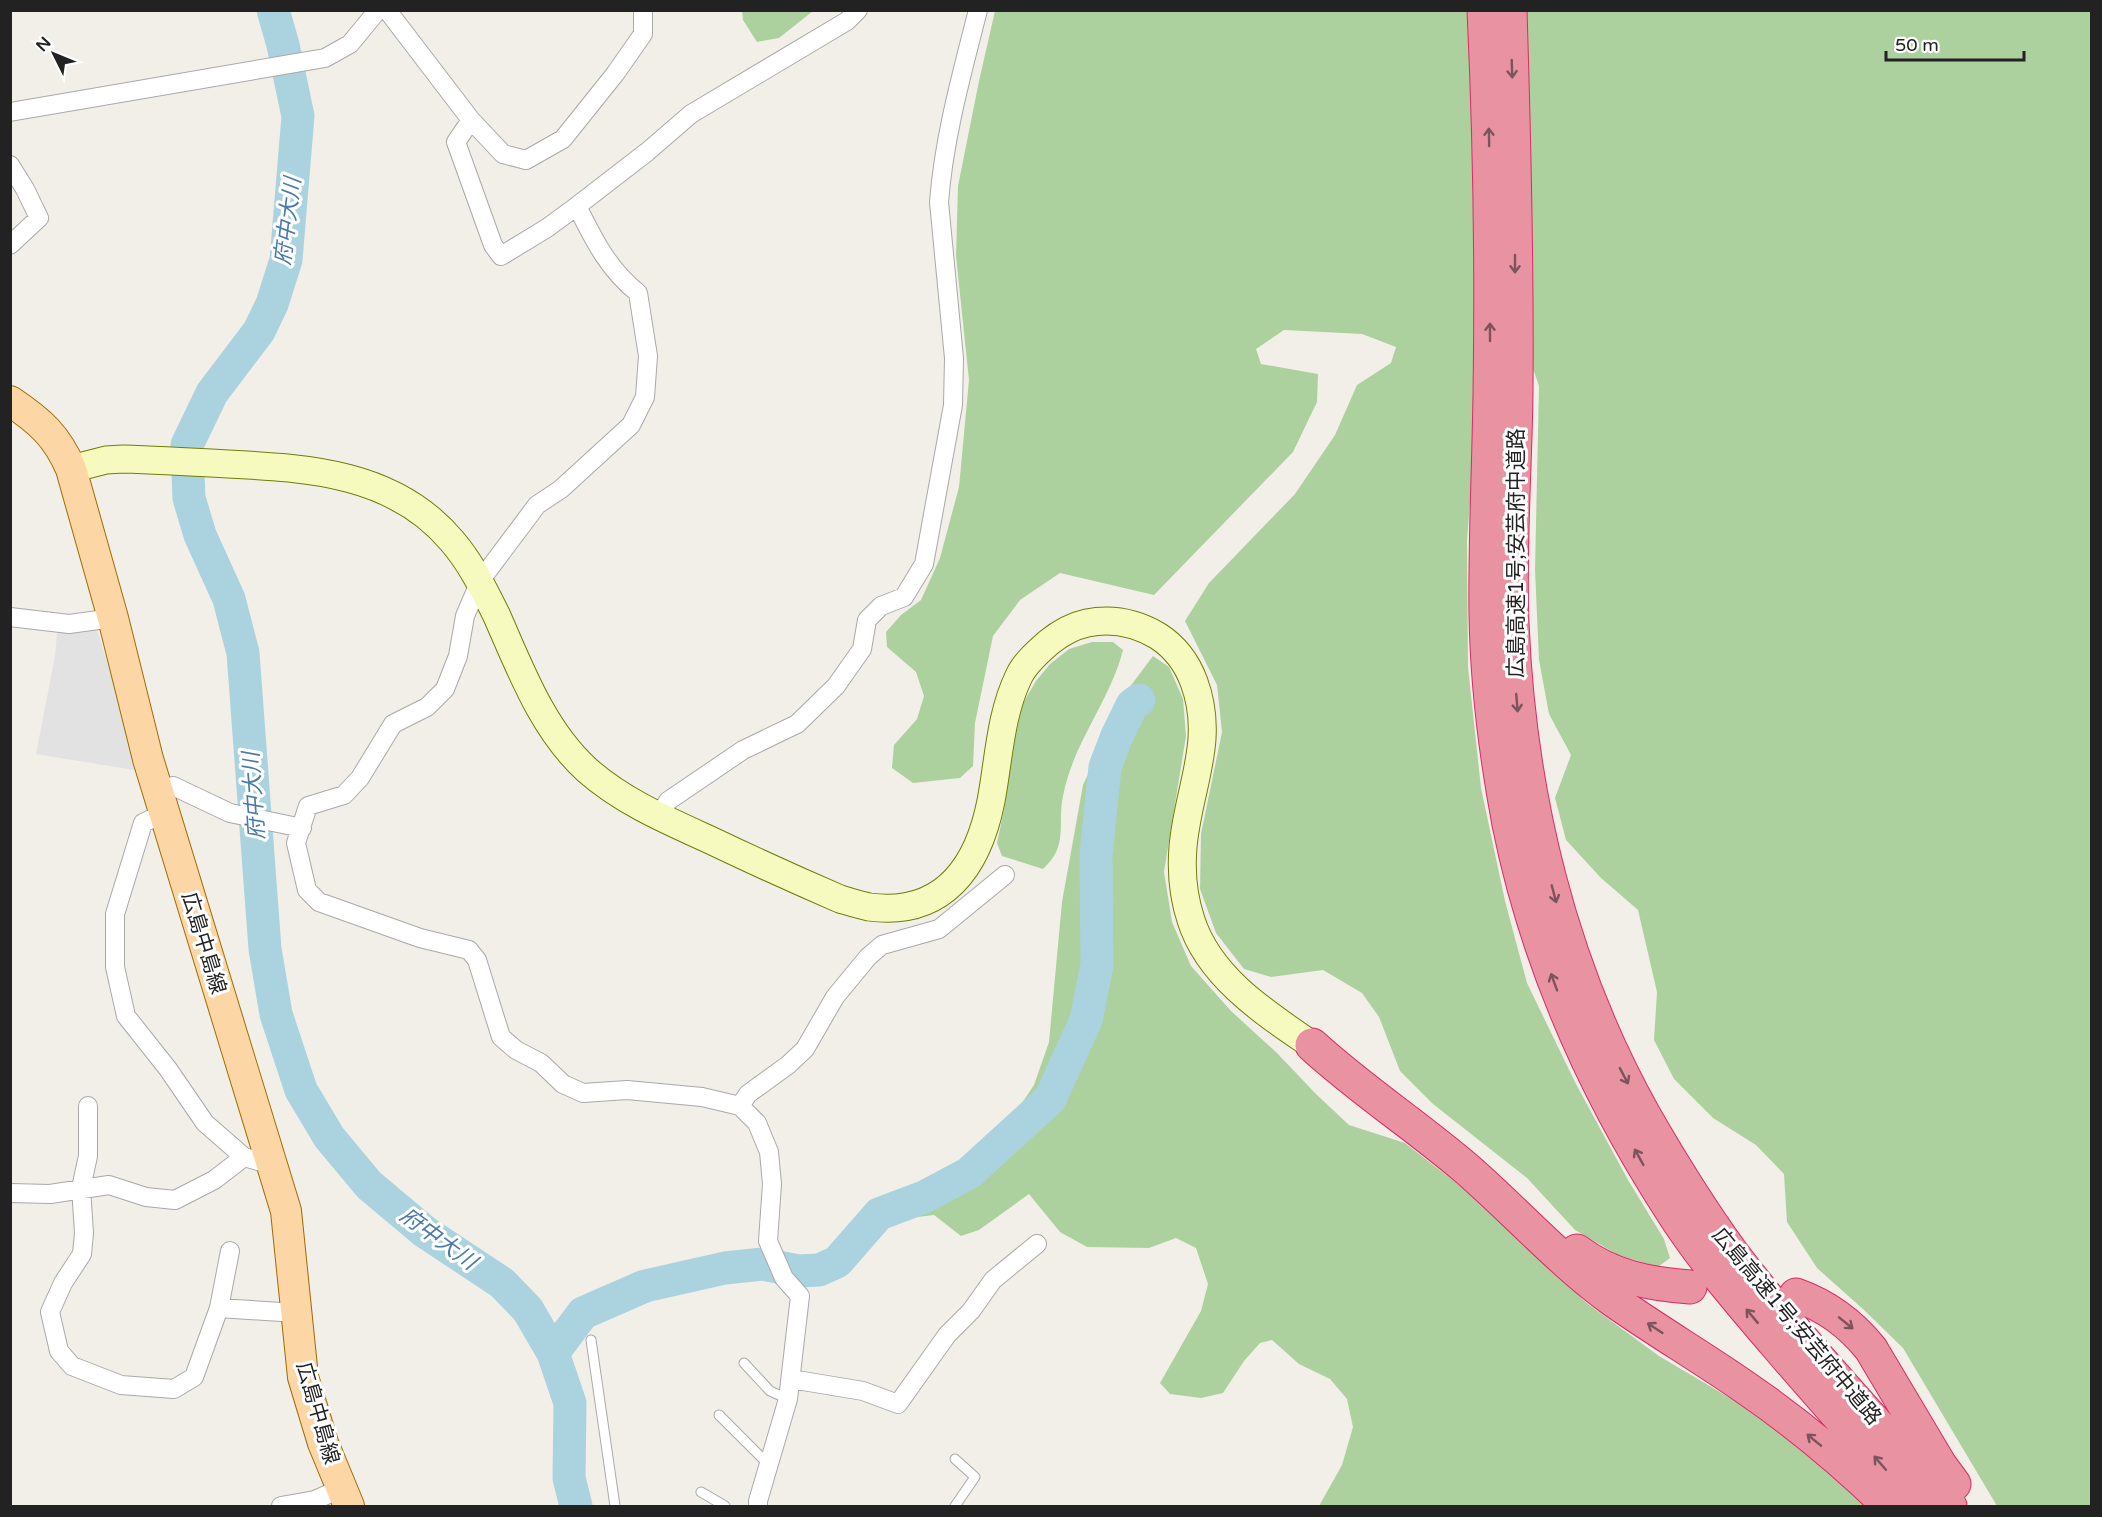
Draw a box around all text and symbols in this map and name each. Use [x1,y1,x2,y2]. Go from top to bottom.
north arrow [24,24,84,84]
scale bar [1886,24,2024,62]
text: N [32,33,55,56]
text: 50 m [1895,34,1939,56]
one-way arrow [1506,58,1518,78]
one-way arrow [1483,127,1495,147]
water label: 府中大川 [270,174,307,266]
one-way arrow [1510,253,1521,273]
one-way arrow [1484,322,1496,342]
street label: 広島高速1号;安芸府中道路 [1504,428,1529,678]
one-way arrow [1512,693,1523,713]
water label: 府中大川 [238,749,270,841]
one-way arrow [1549,885,1560,904]
street label: 広島中島線 [176,889,231,997]
one-way arrow [1548,973,1559,991]
one-way arrow [1618,1067,1630,1084]
one-way arrow [1633,1149,1645,1166]
water label: 府中大川 [395,1202,483,1276]
street label: 広島高速1号;安芸府中道路 [1707,1223,1886,1430]
one-way arrow [1745,1308,1758,1324]
one-way arrow [1838,1316,1854,1329]
one-way arrow [1647,1322,1663,1334]
street label: 広島中島線 [291,1359,344,1467]
one-way arrow [1806,1433,1822,1446]
one-way arrow [1873,1456,1887,1471]

